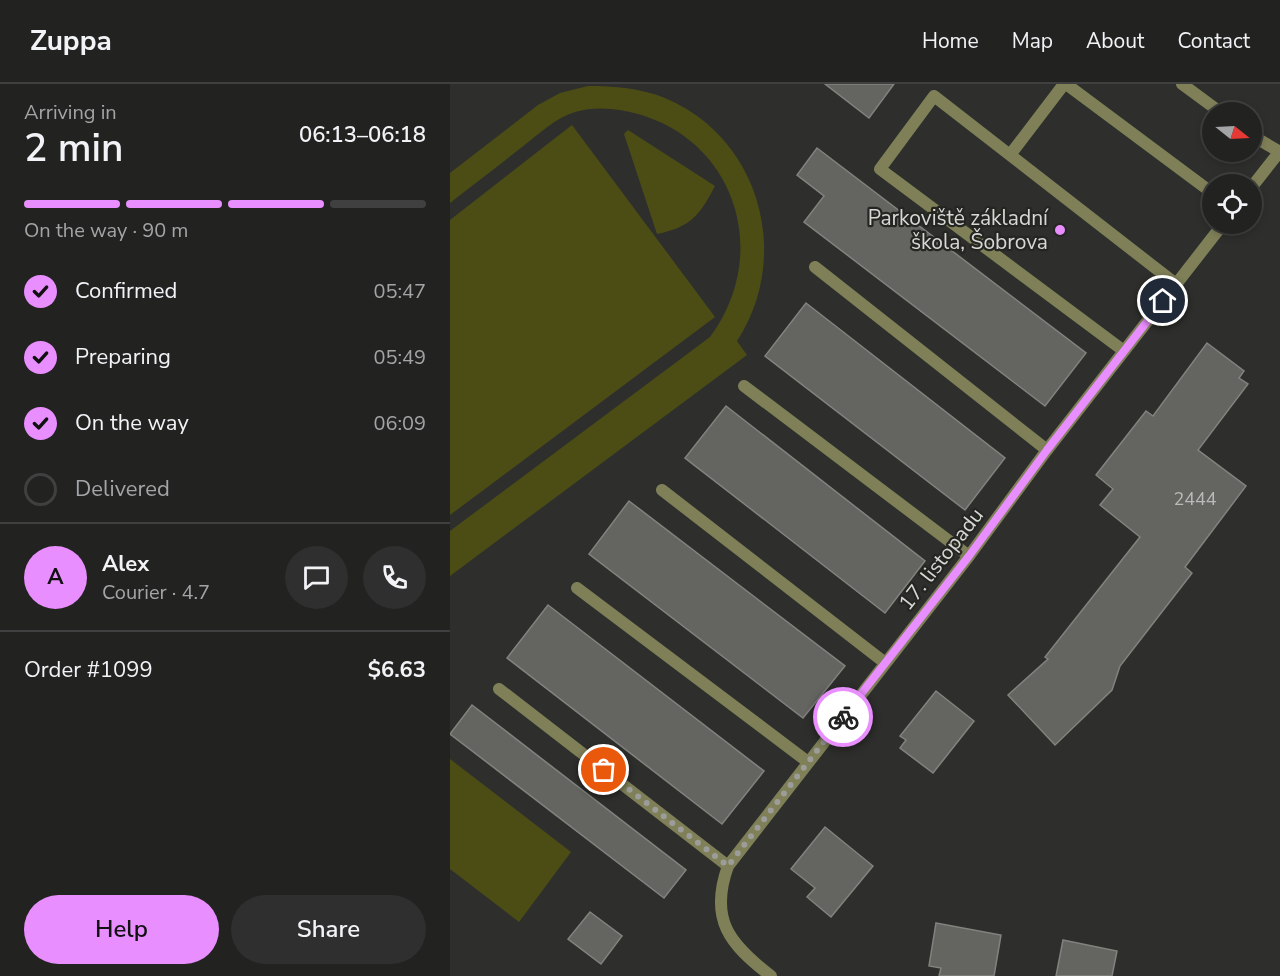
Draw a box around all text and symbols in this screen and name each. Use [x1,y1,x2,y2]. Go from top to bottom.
text: Zuppa [30,22,112,60]
text: Home [922,27,979,55]
text: Map [1012,27,1053,55]
text: About [1086,27,1144,55]
text: Contact [1177,27,1250,55]
text: Arriving in [24,99,117,126]
north arrow [1202,102,1262,162]
map controls [1202,102,1262,234]
text: 06:13–06:18 [299,120,426,150]
text: 2 min [24,122,123,175]
button: locate [1202,174,1262,234]
place label: Parkoviště základní škola, Šobrova [868,204,1049,256]
text: On the way · 90 m [24,217,188,244]
marker: Parkoviště základní škola, Šobrova [1053,223,1067,237]
icon: check [24,275,57,308]
pin [1137,275,1188,326]
text: Confirmed [75,276,177,306]
text: 05:47 [373,278,426,305]
icon: home [1146,284,1179,317]
icon: check [24,341,57,374]
text: Preparing [75,342,171,372]
text: 05:49 [373,344,426,371]
icon: check [24,407,57,440]
text: On the way [75,408,189,438]
text: 06:09 [373,410,426,437]
text: Delivered [75,474,170,504]
house number: 2444 [1173,487,1217,511]
street label: 17. listopadu [892,502,990,616]
button: chat [285,546,348,609]
button: phone [363,546,426,609]
text: Alex [102,549,149,579]
text: A [47,562,64,592]
text: Courier · 4.7 [102,579,210,606]
text: Order #1099 [24,655,153,685]
text: $6.63 [368,655,426,685]
courier [813,687,873,747]
icon: bike [827,701,860,734]
pin [578,744,629,795]
icon: bag [587,753,620,786]
button: Help [24,895,219,964]
button: Share [231,895,426,964]

